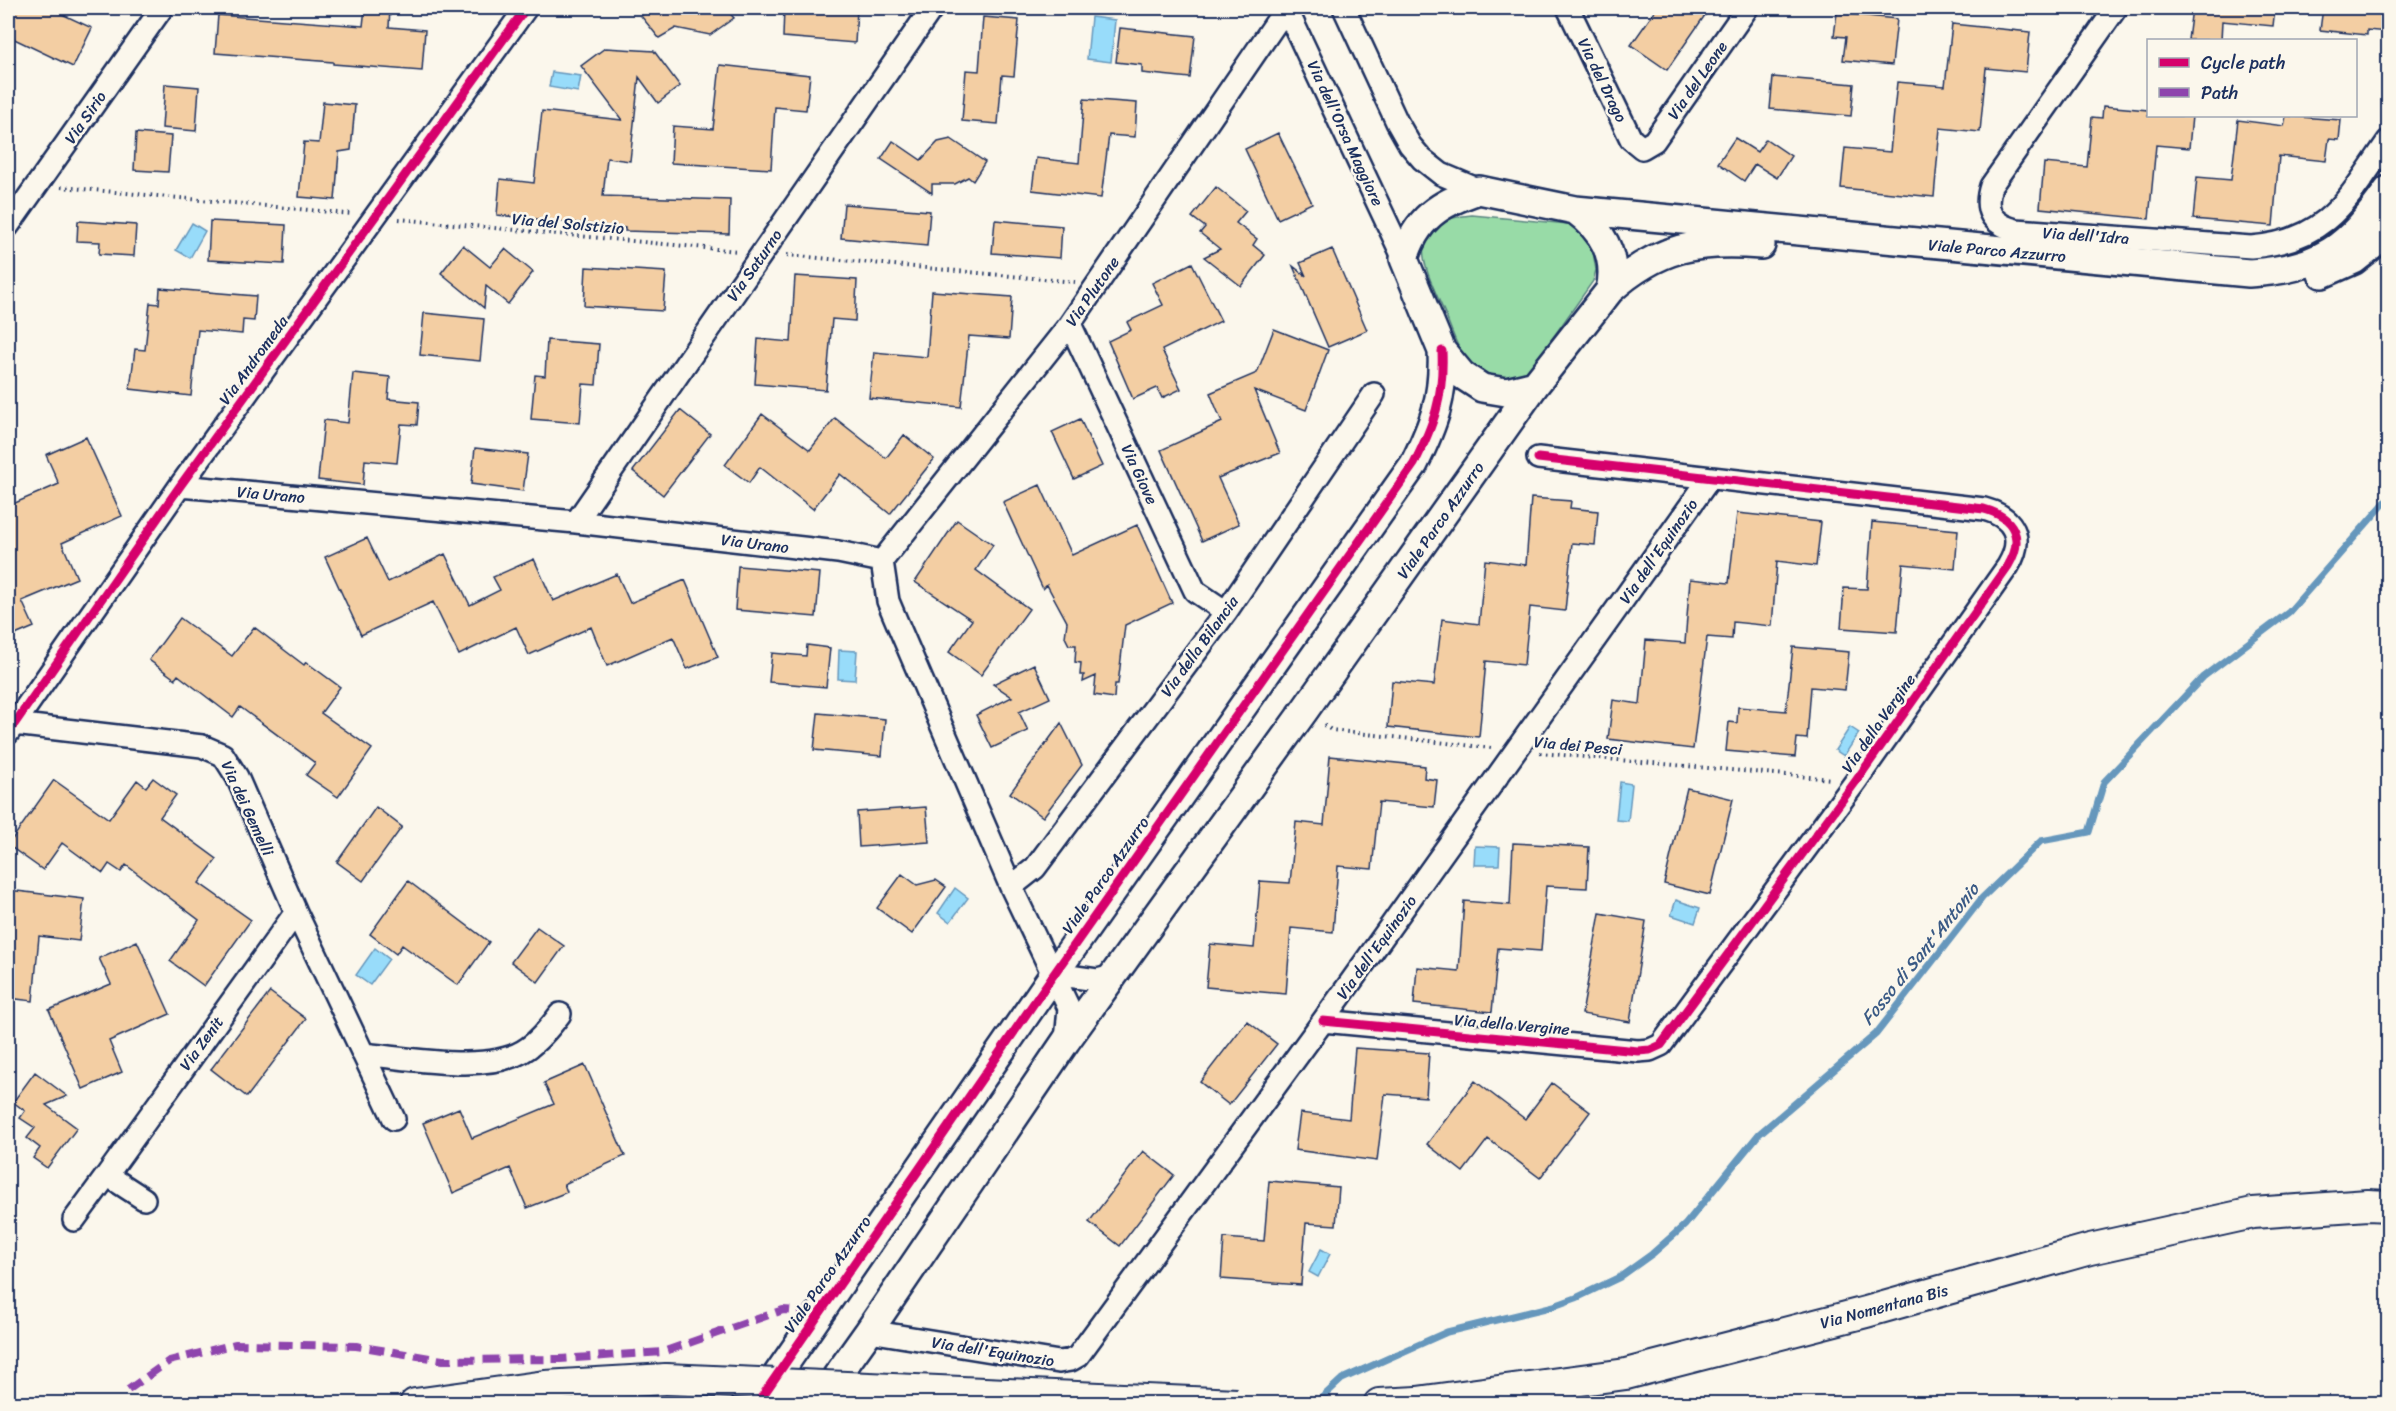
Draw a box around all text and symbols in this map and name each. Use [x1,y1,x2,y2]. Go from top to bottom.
street label: Via del Drago [1569,33,1636,128]
street label: Via del Leone [1659,34,1736,126]
legend [2147,39,2357,117]
text: Cycle path [2201,47,2285,79]
street label: Via dell'Orsa Maggiore [1299,55,1392,211]
text: Path [2201,77,2238,109]
street label: Via Sirio [56,85,114,150]
street label: Via del Solstizio [511,204,625,243]
street label: Via dell'Idra [2042,218,2130,253]
street label: Via Saturno [719,223,790,308]
street label: Viale Parco Azzurro [1927,230,2067,271]
street label: Via Plutone [1057,250,1127,333]
street label: Via Andromeda [211,308,297,411]
street label: Via Giove [1113,439,1166,509]
street label: Viale Parco Azzurro [1389,455,1492,585]
street label: Via Urano [236,477,306,512]
street label: Via dell'Equinozio [1611,492,1706,610]
street label: Via Urano [719,525,790,562]
street label: Via della Bilancia [1152,589,1247,703]
street label: Via della Vergine [1833,667,1924,779]
street label: Via dei Pesci [1533,727,1624,764]
street label: Via dei Gemelli [213,756,283,861]
street label: Viale Parco Azzurro [1054,810,1157,940]
water label: Fosso di Sant'Antonio [1852,875,1988,1032]
street label: Via dell'Equinozio [1328,889,1424,1006]
street label: Via della Vergine [1453,1005,1571,1044]
street label: Via Zenit [171,1010,231,1077]
street label: Viale Parco Azzurro [776,1209,879,1339]
street label: Via Nomentana Bis [1817,1275,1952,1338]
street label: Via dell'Equinozio [930,1327,1056,1375]

